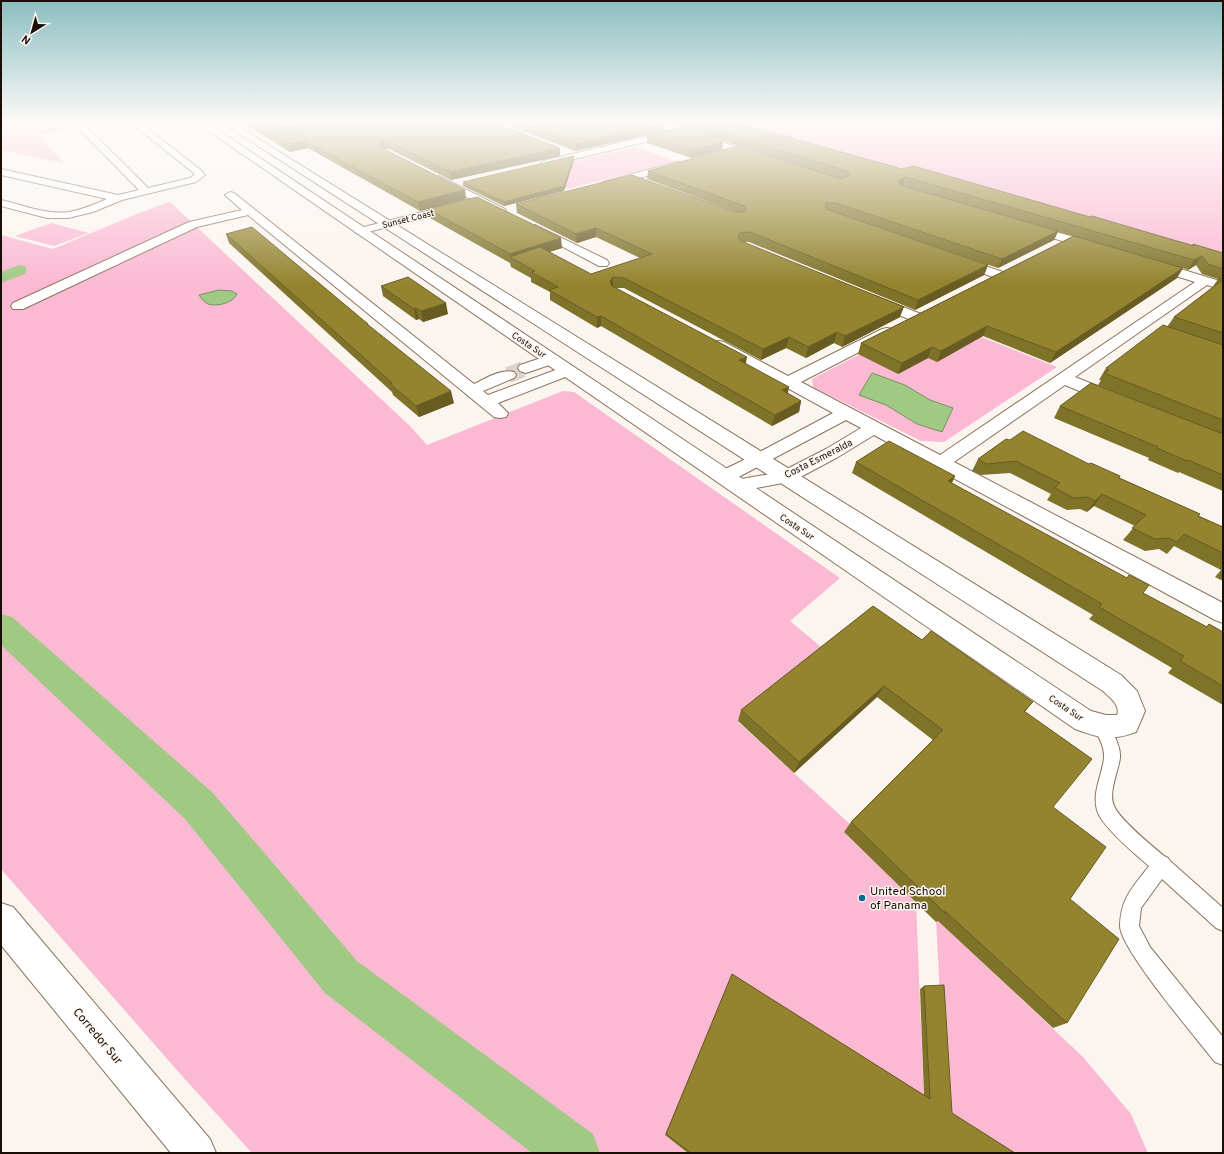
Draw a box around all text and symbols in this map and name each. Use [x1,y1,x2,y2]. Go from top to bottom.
north arrow [12,12,52,52]
text: N [19,31,34,47]
street label: Sunset Coast [381,208,435,231]
street label: Costa Sur [509,330,548,361]
street label: Costa Esmeralda [782,437,855,482]
street label: Costa Sur [777,512,816,543]
street label: Costa Sur [1046,693,1085,724]
place label: United School of Panama [870,884,945,914]
marker: United School of Panama [857,893,867,903]
street label: Corredor Sur [69,1005,126,1069]

